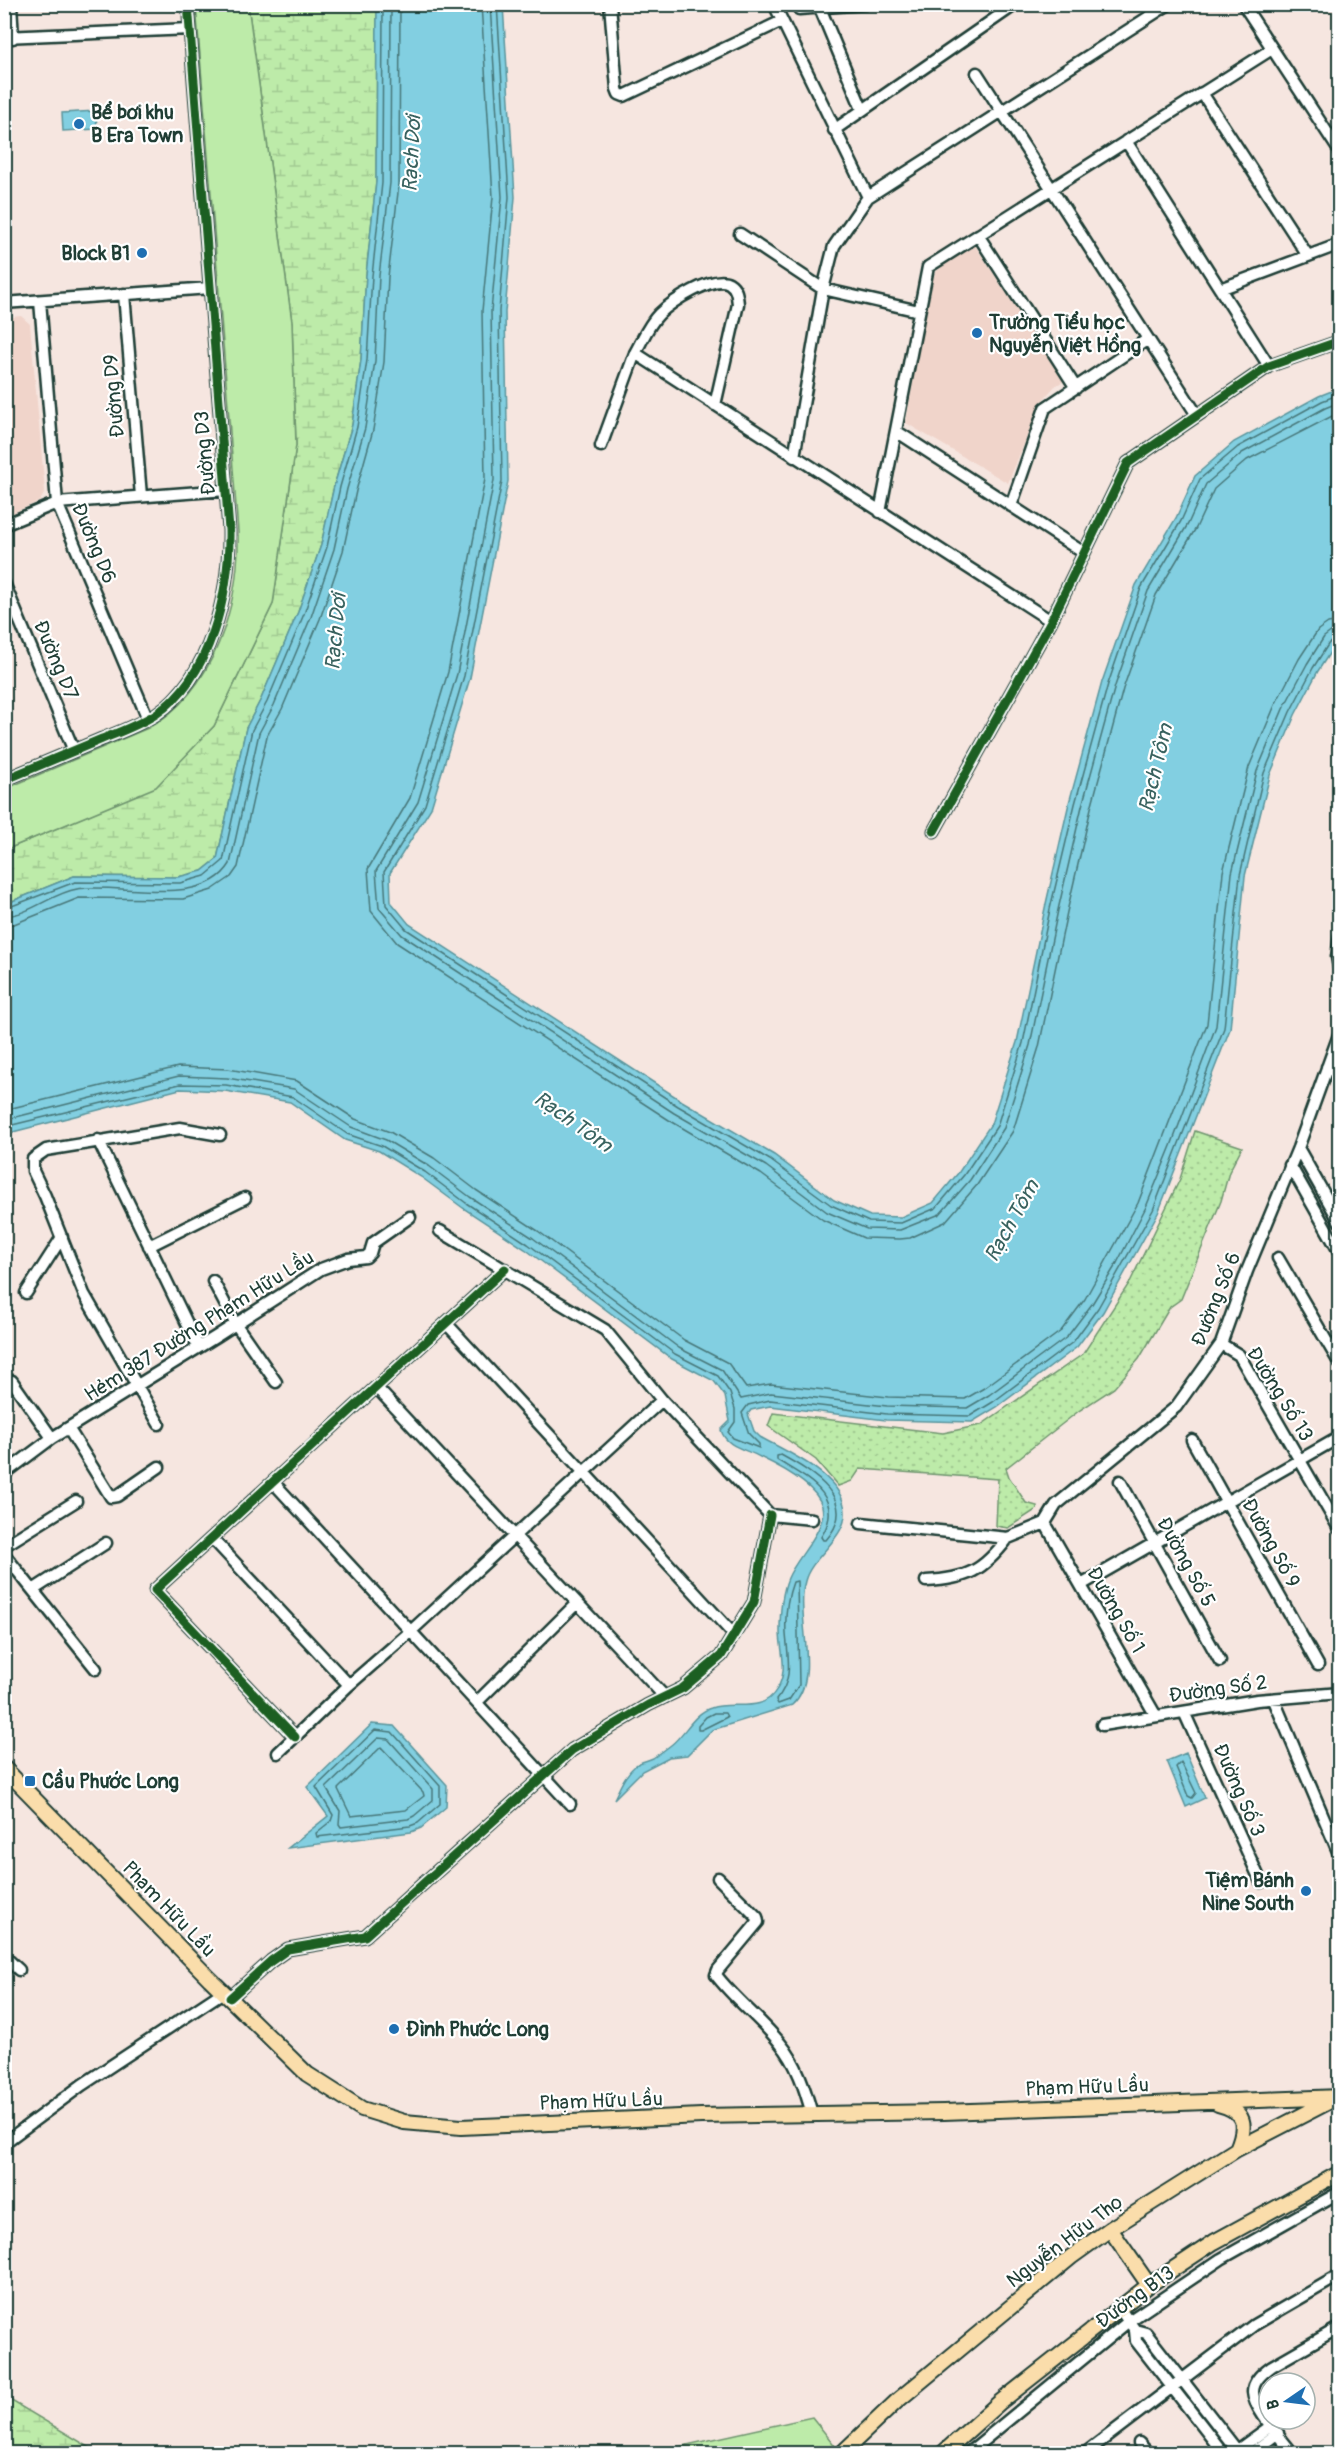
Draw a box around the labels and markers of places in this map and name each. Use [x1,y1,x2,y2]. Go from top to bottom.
place label: Bể bơi khu B Era Town [91,100,183,148]
marker: Bể bơi khu B Era Town [72,117,86,131]
place label: Block B1 [61,241,130,266]
marker: Block B1 [135,246,149,260]
place label: Trường Tiểu học Nguyễn Việt Hồng [988,310,1141,358]
marker: Trường Tiểu học Nguyễn Việt Hồng [970,326,984,340]
place label: Cầu Phước Long [42,1768,179,1794]
marker: Cầu Phước Long [23,1774,37,1788]
place label: Tiệm Bánh Nine South [1202,1868,1294,1916]
marker: Tiệm Bánh Nine South [1299,1884,1313,1898]
place label: Đình Phước Long [406,2017,549,2042]
marker: Đình Phước Long [387,2022,401,2036]

